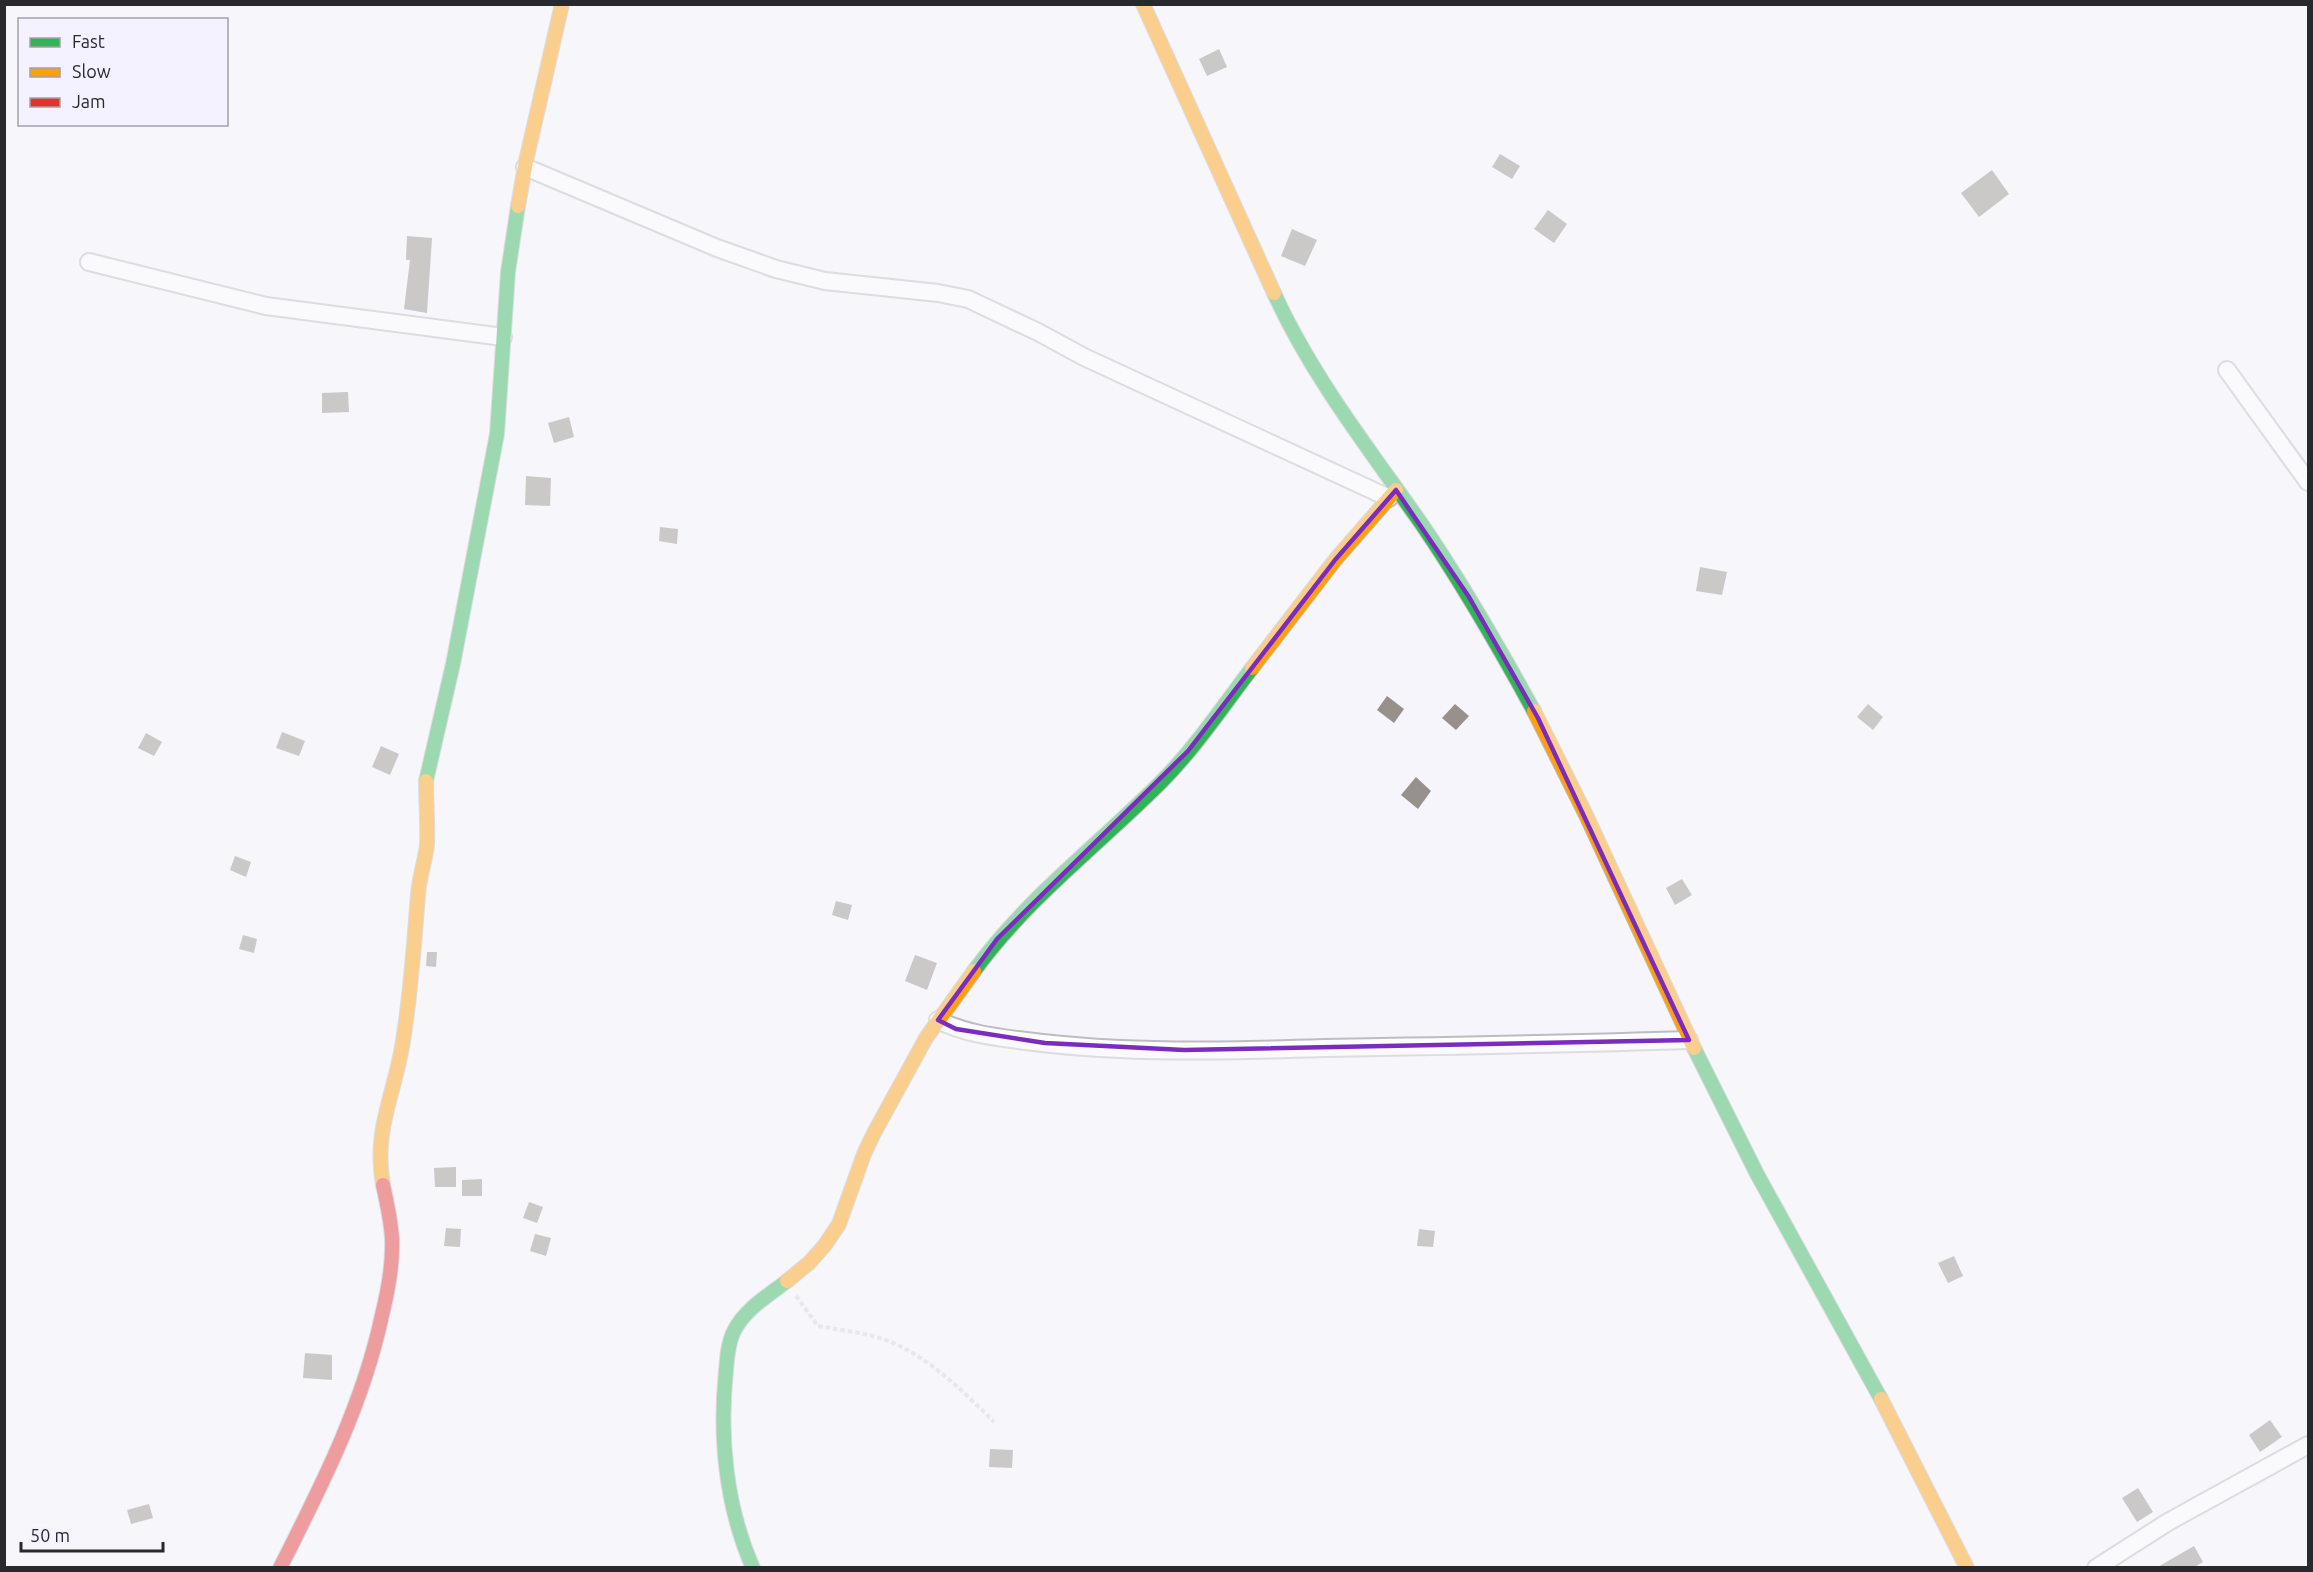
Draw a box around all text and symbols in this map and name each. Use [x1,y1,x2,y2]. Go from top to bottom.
legend [18,18,228,126]
text: Fast [72,31,105,51]
text: Slow [72,61,111,81]
text: Jam [72,91,106,111]
scale bar [21,1515,164,1553]
text: 50 m [30,1525,70,1545]

